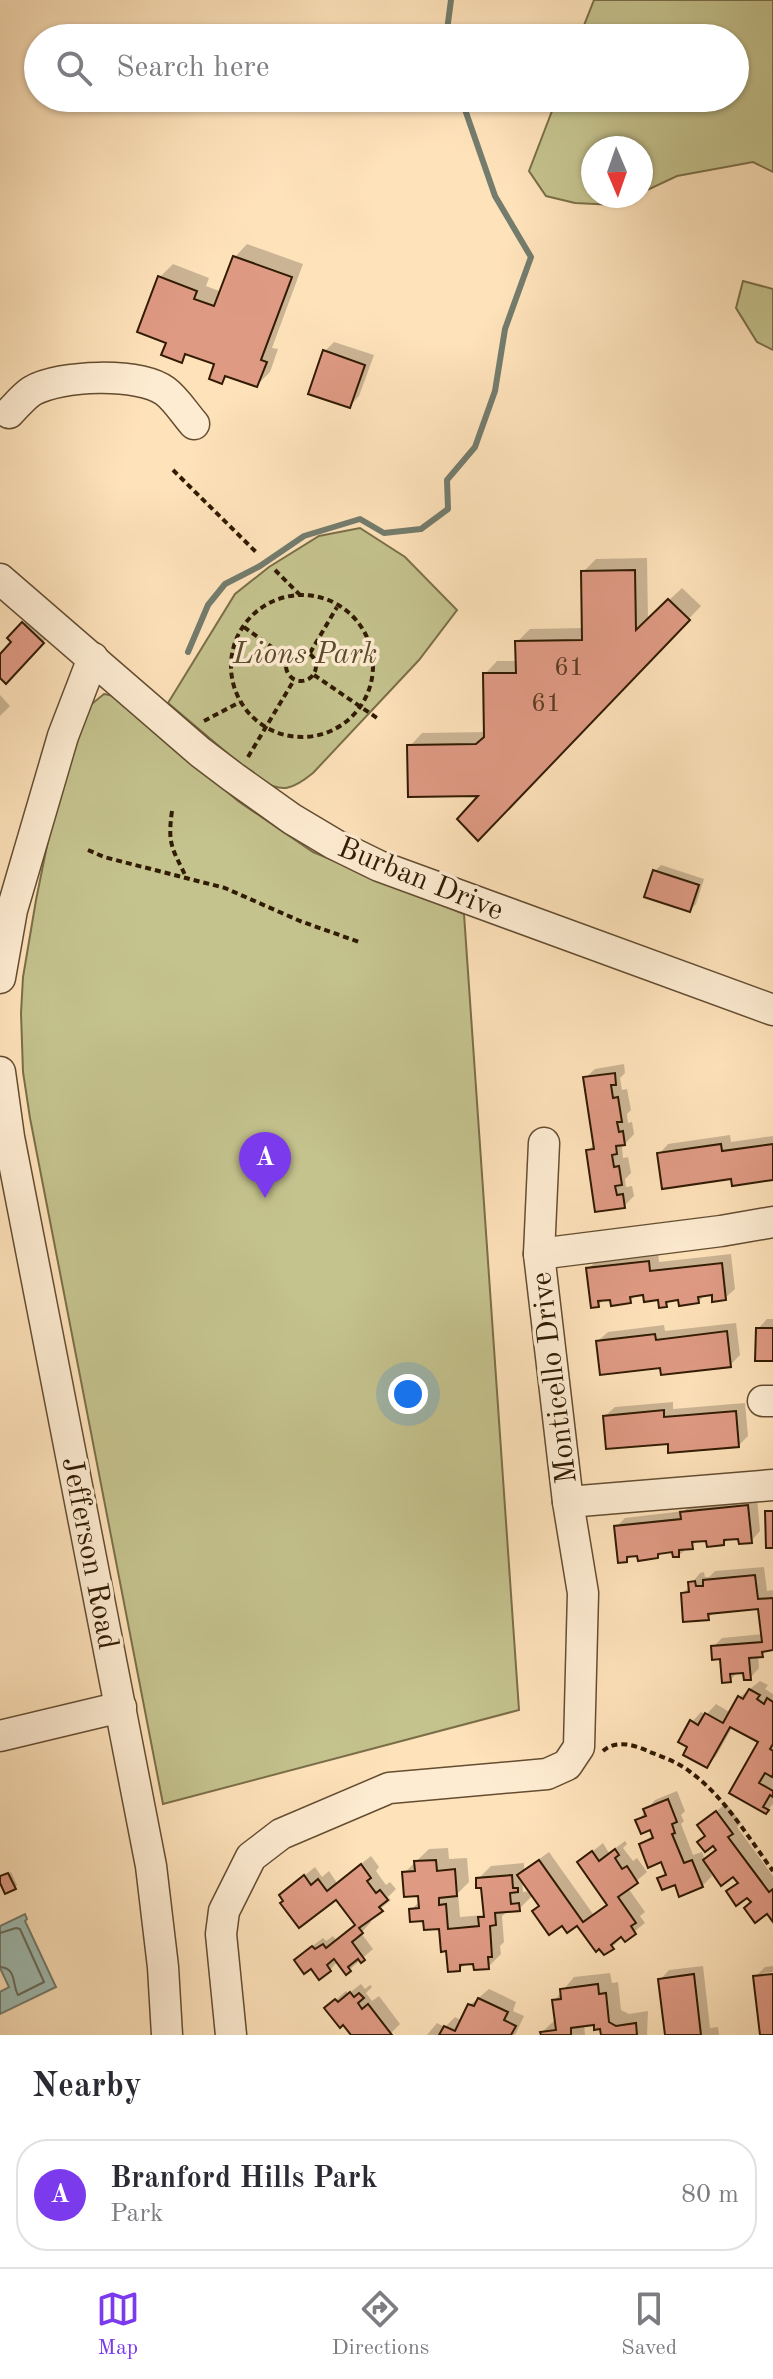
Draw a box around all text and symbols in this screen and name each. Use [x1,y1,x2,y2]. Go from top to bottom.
search box [24,24,749,112]
icon: search [52,46,96,90]
text: Search here [116,53,270,83]
north arrow [581,136,653,208]
park label: Lions Park [232,640,377,670]
house number: 61 [554,655,584,681]
house number: 61 [531,691,561,717]
street label: Burban Drive [333,833,507,927]
pin: A [239,1132,291,1198]
street label: Monticello Drive [527,1270,583,1485]
your location [388,1374,428,1414]
street label: Jefferson Road [56,1455,122,1652]
text: Nearby [32,2070,142,2104]
text: Branford Hills Park [110,2164,378,2194]
text: A [50,2182,70,2208]
text: 80 m [681,2182,739,2208]
text: Park [110,2201,164,2227]
tab: Map [96,2287,140,2362]
tab: Directions [332,2287,429,2362]
tab: Saved [621,2287,677,2362]

